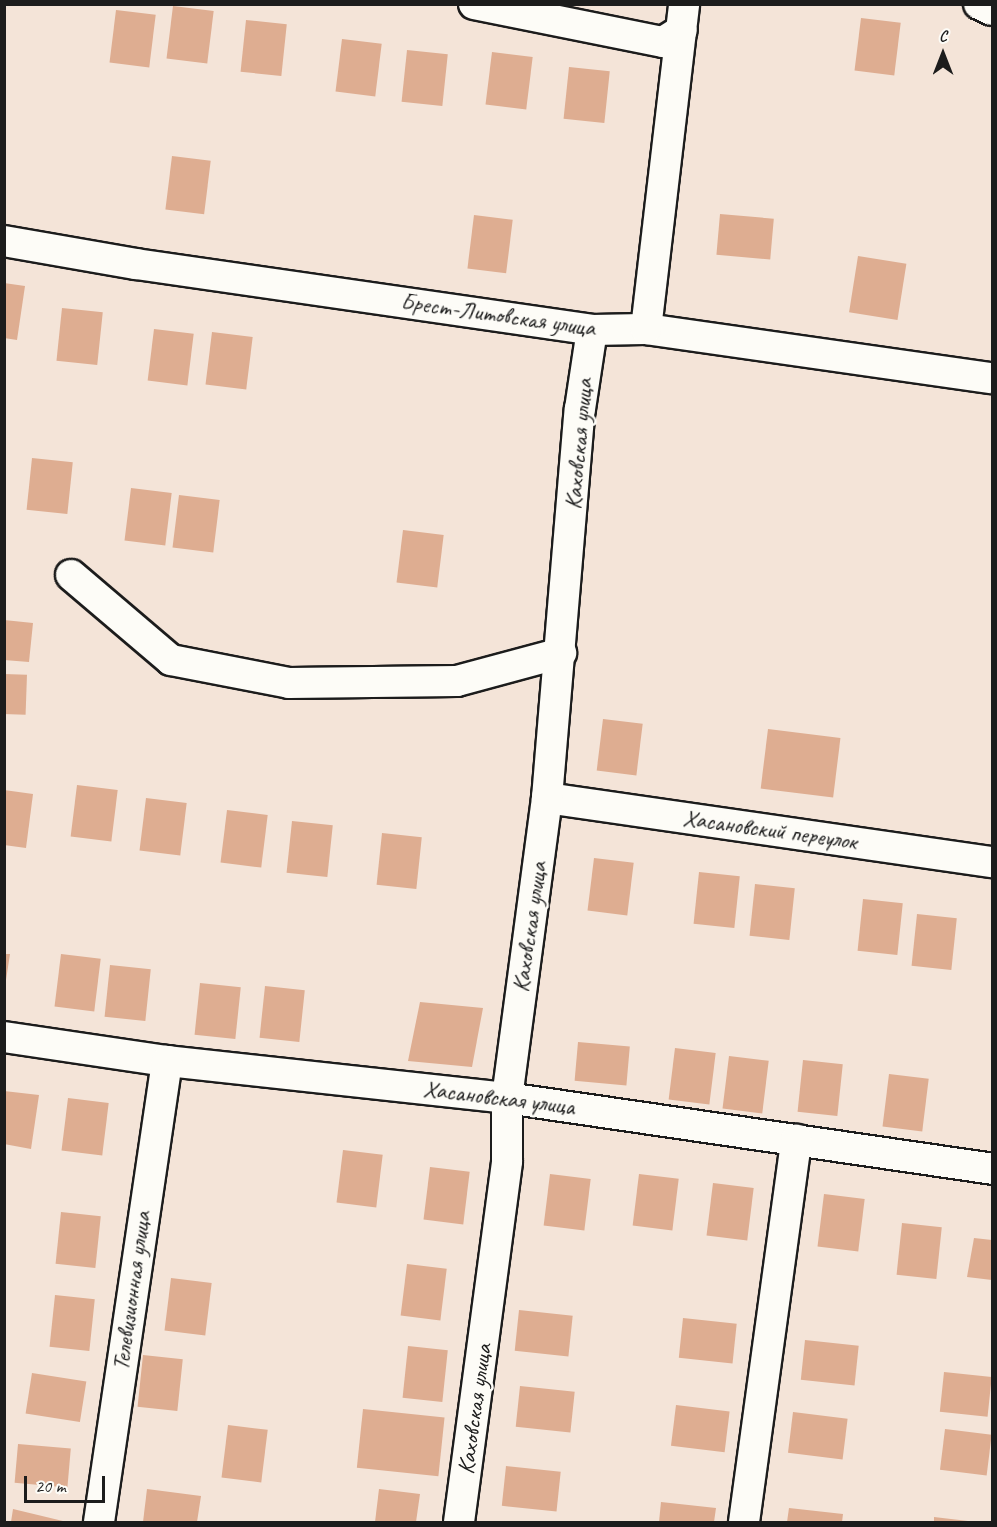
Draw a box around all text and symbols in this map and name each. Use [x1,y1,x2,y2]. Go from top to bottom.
north arrow [913,24,973,84]
text: С [939,26,947,46]
street label: Брест-Литовская улица [398,287,598,343]
street label: Каховская улица [559,376,599,512]
street label: Хасановский переулок [681,804,859,856]
street label: Каховская улица [506,859,554,995]
street label: Хасановская улица [421,1074,577,1122]
street label: Телевизионная улица [106,1209,158,1373]
street label: Каховская улица [451,1341,499,1477]
scale bar [27,1464,108,1502]
text: 20 m [35,1475,66,1497]

